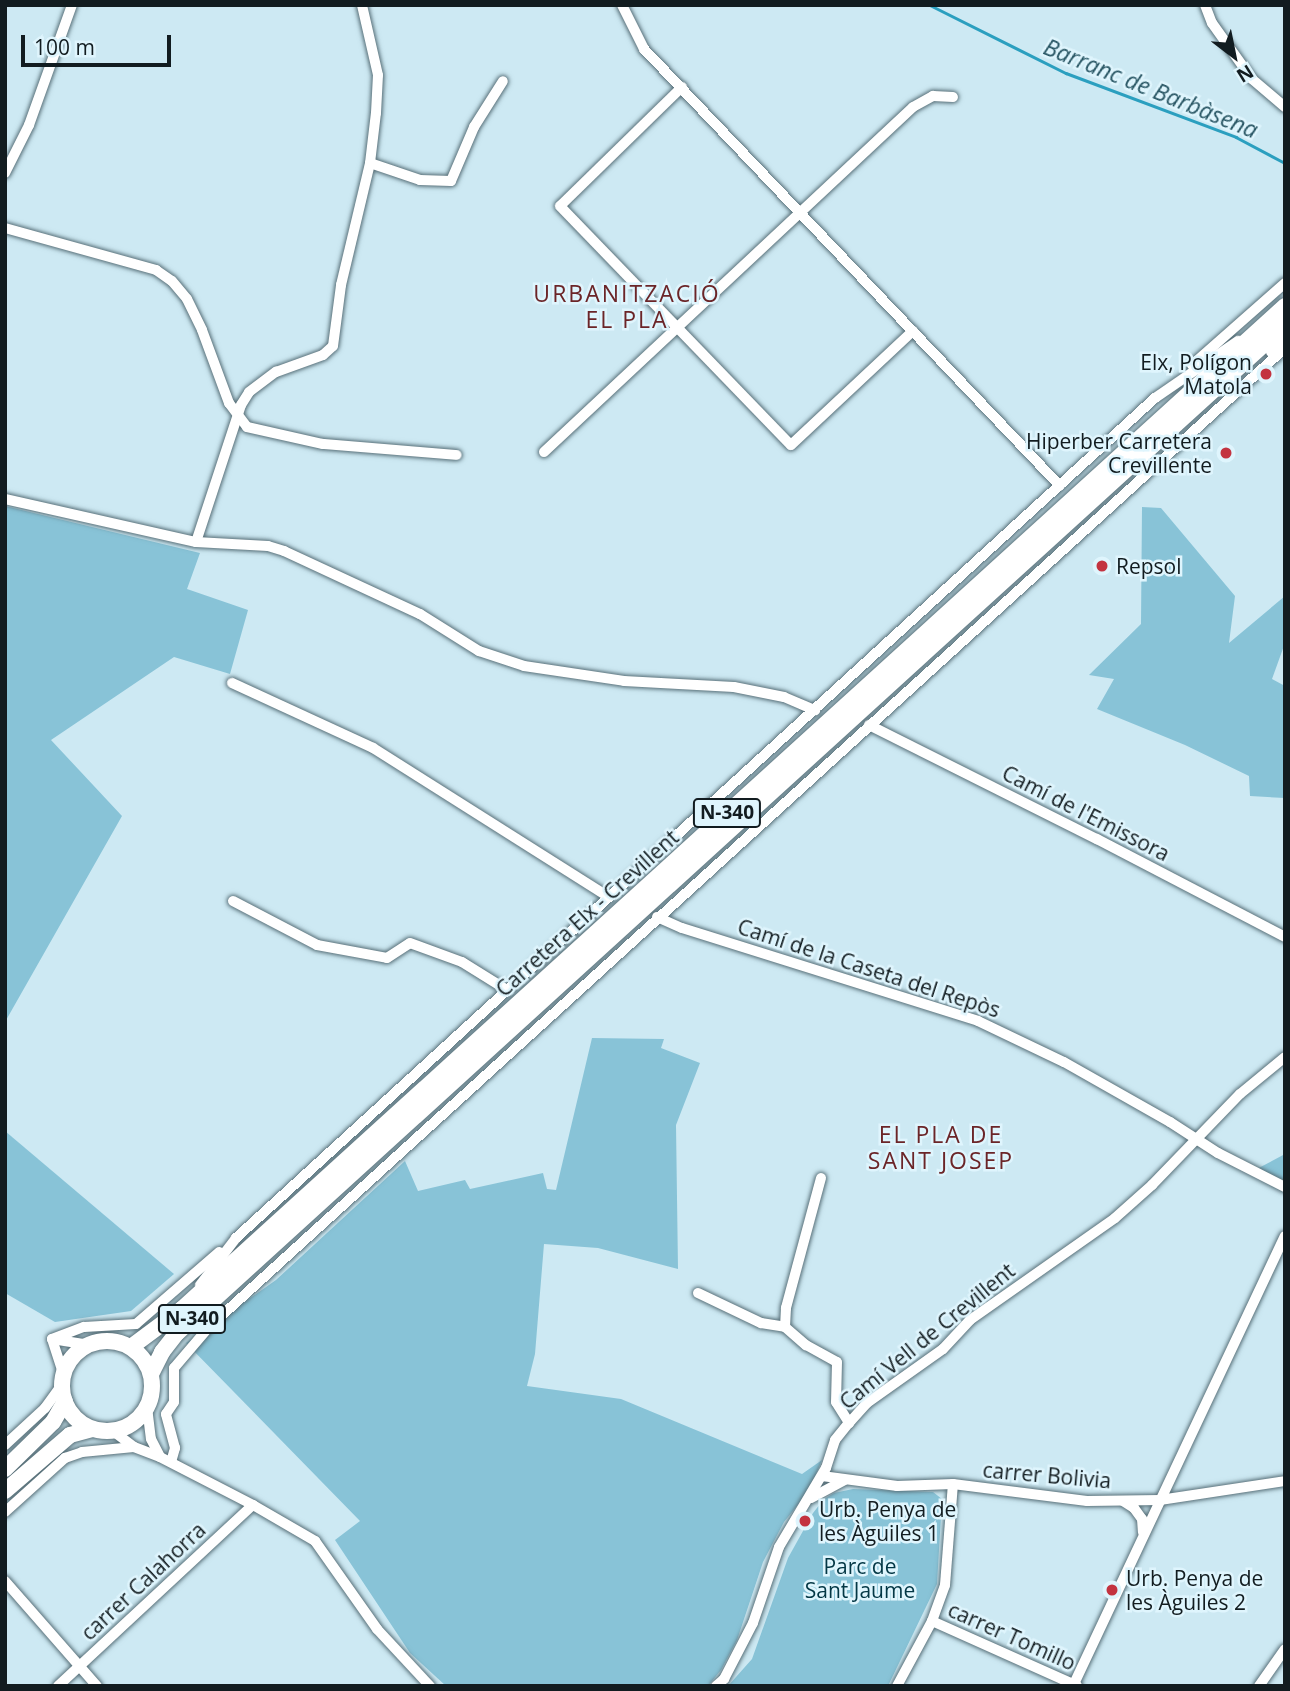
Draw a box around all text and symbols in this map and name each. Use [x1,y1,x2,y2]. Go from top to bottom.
scale bar [24,21,175,65]
north arrow [1199,21,1269,91]
water label: Barranc de Barbàsena [1040,32,1262,144]
text: 100 m [34,33,95,61]
text: N [1232,59,1259,89]
district label: URBANITZACIÓ EL PLA [535,279,719,333]
place label: Elx, Polígon Matola [1140,349,1252,399]
marker: Elx, Polígon Matola [1258,366,1274,382]
place label: Hiperber Carretera Crevillente [1026,428,1212,478]
marker: Hiperber Carretera Crevillente [1218,445,1234,461]
place label: Repsol [1116,553,1182,579]
marker: Repsol [1094,558,1110,574]
street label: Camí de l'Emissora [998,760,1174,866]
road number: N-340 [692,798,762,828]
street label: Carretera Elx - Crevillent [491,824,683,1002]
street label: Camí de la Caseta del Repòs [735,914,1003,1022]
district label: EL PLA DE SANT JOSEP [869,1120,1013,1174]
street label: Camí Vell de Crevillent [834,1258,1020,1414]
road number: N-340 [157,1303,227,1334]
street label: carrer Bolivia [982,1457,1112,1493]
place label: Urb. Penya de les Àguiles 1 [819,1496,956,1546]
marker: Urb. Penya de les Àguiles 1 [797,1513,813,1529]
street label: carrer Calahorra [76,1517,210,1645]
park label: Parc de Sant Jaume [805,1553,915,1603]
place label: Urb. Penya de les Àguiles 2 [1126,1565,1263,1615]
marker: Urb. Penya de les Àguiles 2 [1104,1582,1120,1598]
street label: carrer Tomillo [944,1597,1080,1675]

